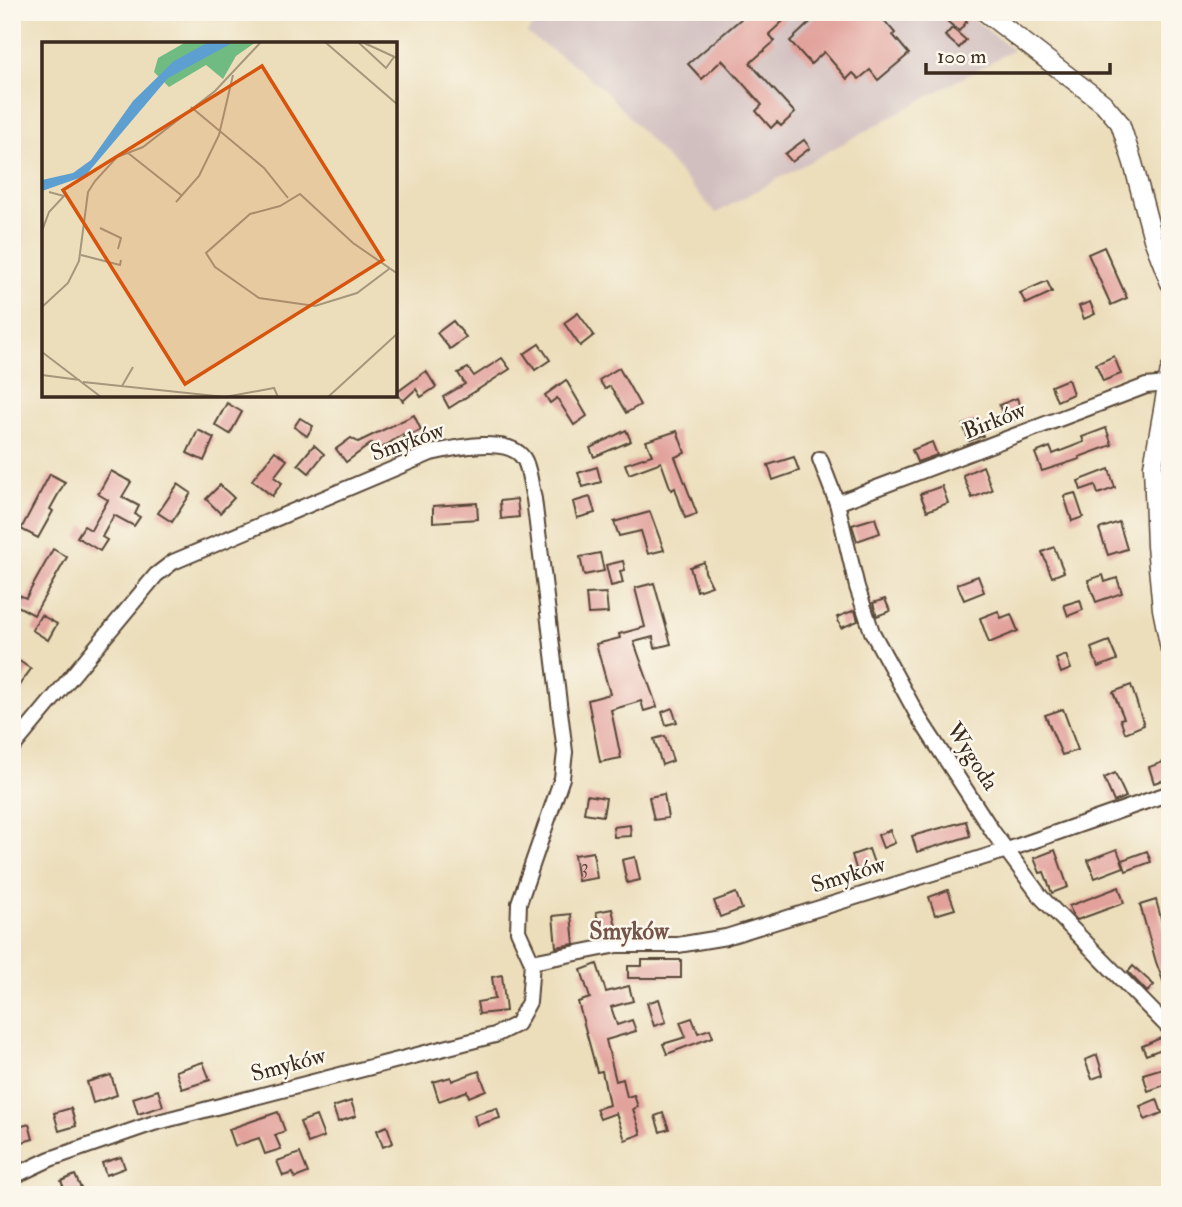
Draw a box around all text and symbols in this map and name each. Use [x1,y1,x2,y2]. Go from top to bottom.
scale bar [926,32,1110,76]
inset map [42,42,397,397]
text: 100 m [937,43,987,70]
street label: Birków [959,395,1031,446]
street label: Smyków [366,415,449,468]
street label: Wygoda [939,716,1006,796]
street label: Smyków [808,849,890,899]
house number: 3 [581,855,589,879]
district label: Smyków [589,916,670,947]
street label: Smyków [248,1040,329,1088]

